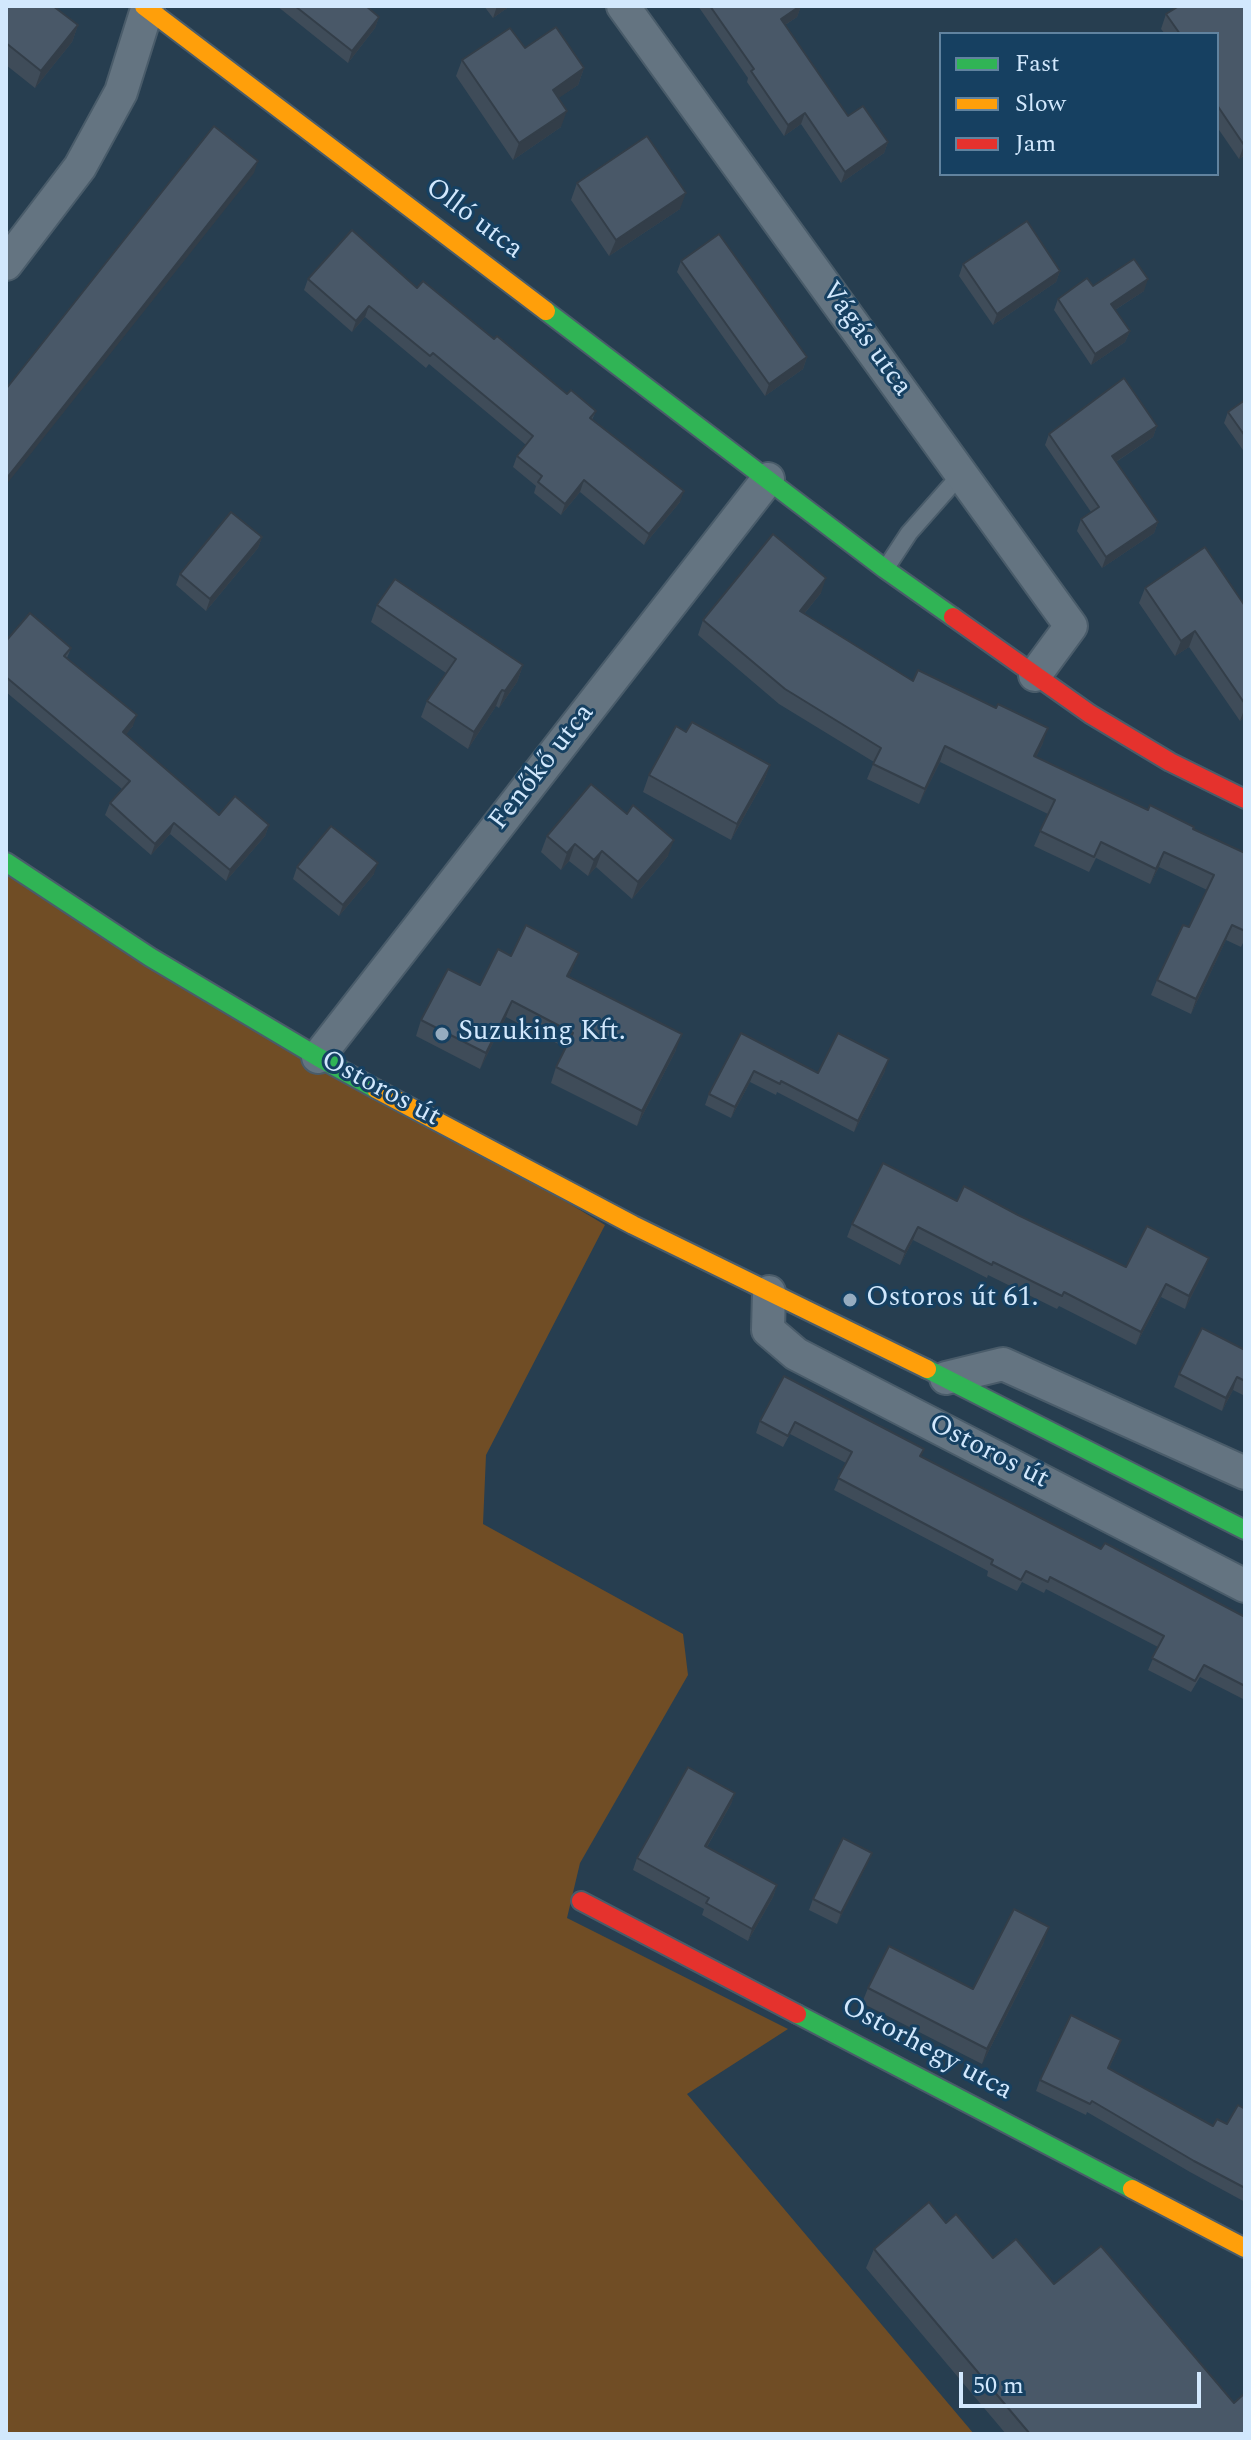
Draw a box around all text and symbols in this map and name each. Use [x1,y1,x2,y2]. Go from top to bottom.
legend [939,32,1219,176]
text: Fast [1015,46,1060,82]
text: Slow [1015,86,1066,122]
text: Jam [1015,126,1056,162]
street label: Olló utca [417,172,529,268]
street label: Vágás utca [812,276,918,404]
street label: Fenőkő utca [483,698,603,838]
place label: Suzuking Kft. [458,1017,626,1051]
marker: Suzuking Kft. [433,1025,451,1043]
street label: Ostoros út [315,1045,445,1135]
place label: Ostoros út 61. [866,1283,1038,1317]
marker: Ostoros út 61. [841,1291,859,1309]
street label: Ostoros út [922,1408,1054,1498]
street label: Ostorhegy utca [835,1991,1017,2109]
scale bar [963,2356,1205,2406]
text: 50 m [973,2368,1024,2404]

